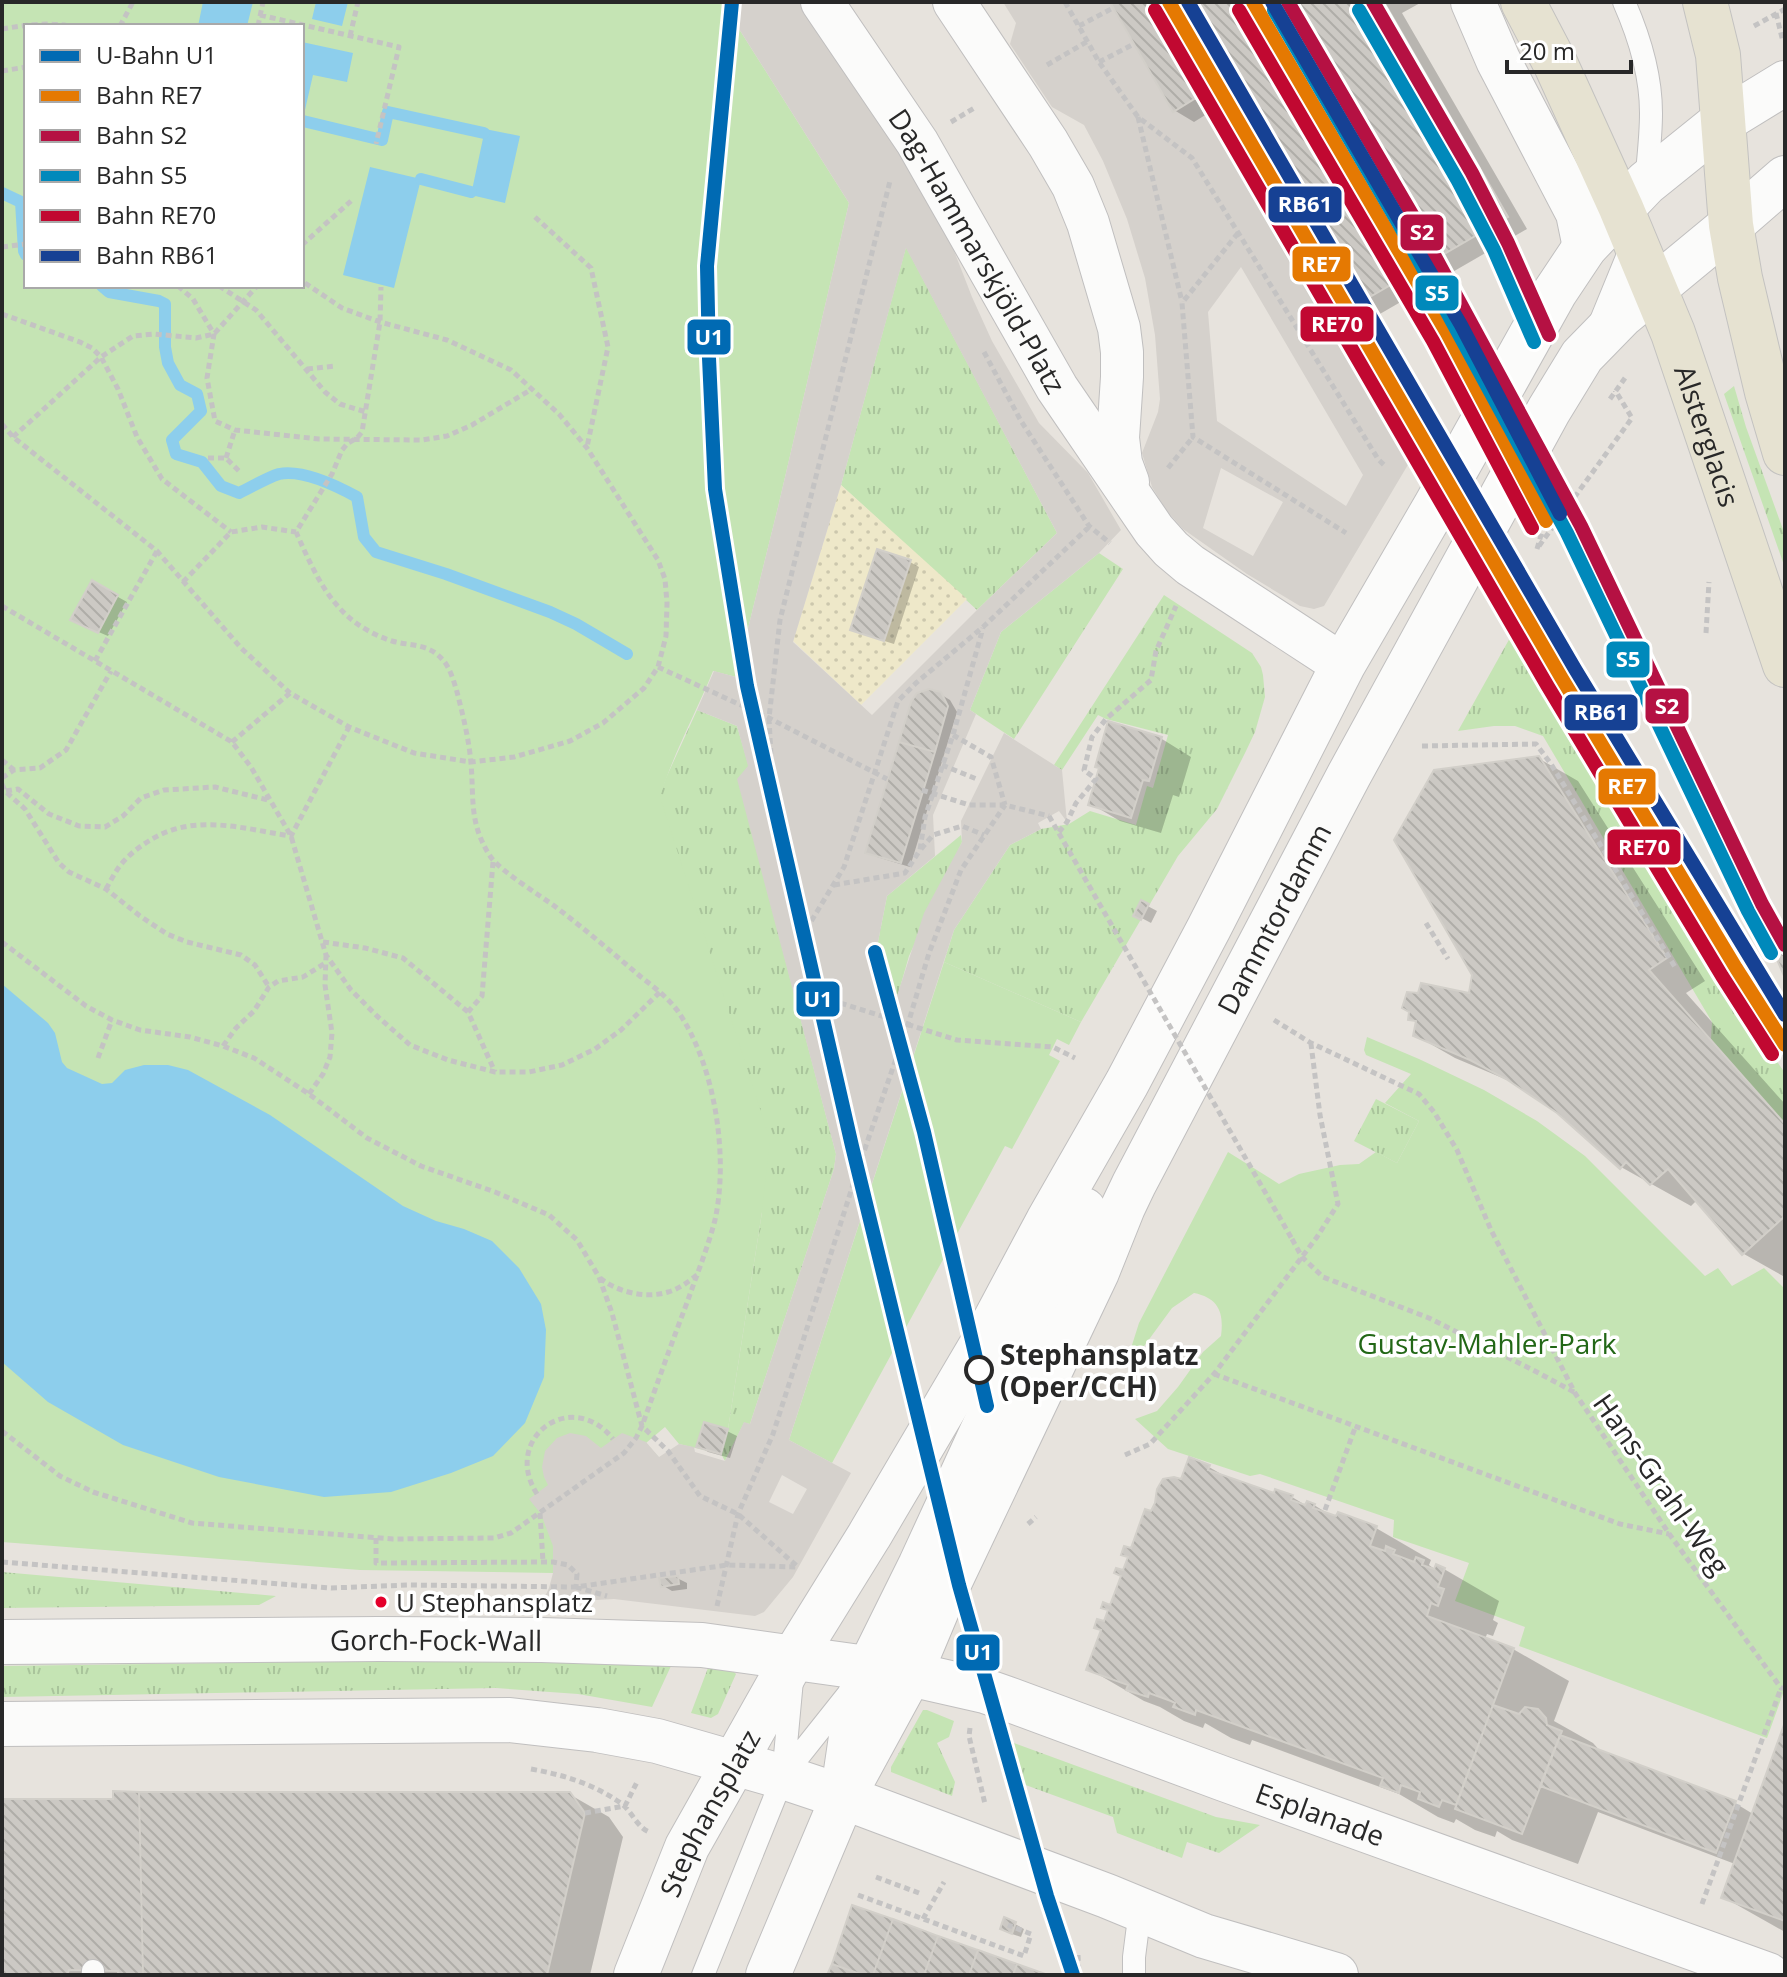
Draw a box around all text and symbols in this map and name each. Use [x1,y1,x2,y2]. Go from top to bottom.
legend [24,24,304,288]
scale bar [1507,24,1631,74]
text: 20 m [1519,34,1575,67]
text: U-Bahn U1 [96,38,217,71]
text: Bahn RE7 [96,78,202,111]
street label: Dag-Hammarskjöld-Platz [881,101,1075,400]
text: Bahn S2 [96,118,187,151]
text: Bahn S5 [96,158,187,191]
line badge: RB61 [1267,185,1343,224]
text: RB61 [1278,188,1332,218]
text: Bahn RE70 [96,198,216,231]
line badge: S2 [1399,213,1445,252]
text: S2 [1410,216,1434,246]
text: Bahn RB61 [96,238,218,271]
line badge: RE7 [1291,245,1352,283]
text: RE7 [1301,248,1341,278]
line badge: S5 [1414,274,1460,312]
text: S5 [1425,277,1449,307]
line badge: RE70 [1299,305,1375,343]
text: RE70 [1311,308,1363,338]
line badge: U1 [686,318,732,356]
text: U1 [694,321,724,351]
street label: Alsterglacis [1666,360,1749,511]
line badge: S5 [1605,640,1651,679]
text: S5 [1616,643,1640,673]
line badge: S2 [1644,687,1690,725]
text: S2 [1655,690,1679,720]
line badge: RB61 [1563,693,1639,732]
text: RB61 [1574,696,1628,726]
line badge: RE7 [1597,767,1657,806]
text: RE7 [1607,770,1647,800]
street label: Dammtordamm [1208,817,1339,1021]
line badge: RE70 [1606,828,1682,866]
text: RE70 [1618,831,1670,861]
line badge: U1 [795,980,841,1018]
text: U1 [803,983,833,1013]
park label: Gustav-Mahler-Park [1357,1324,1617,1362]
place label: Stephansplatz (Oper/CCH) [1000,1335,1198,1405]
marker: Stephansplatz (Oper/CCH) [965,1356,993,1384]
street label: Hans-Grahl-Weg [1585,1386,1739,1582]
place label: U Stephansplatz [396,1584,593,1620]
marker: U Stephansplatz [373,1594,389,1610]
street label: Gorch-Fock-Wall [330,1620,542,1659]
line badge: U1 [955,1633,1001,1672]
text: U1 [963,1636,993,1666]
street label: Stephansplatz [650,1722,769,1902]
street label: Esplanade [1251,1773,1390,1854]

